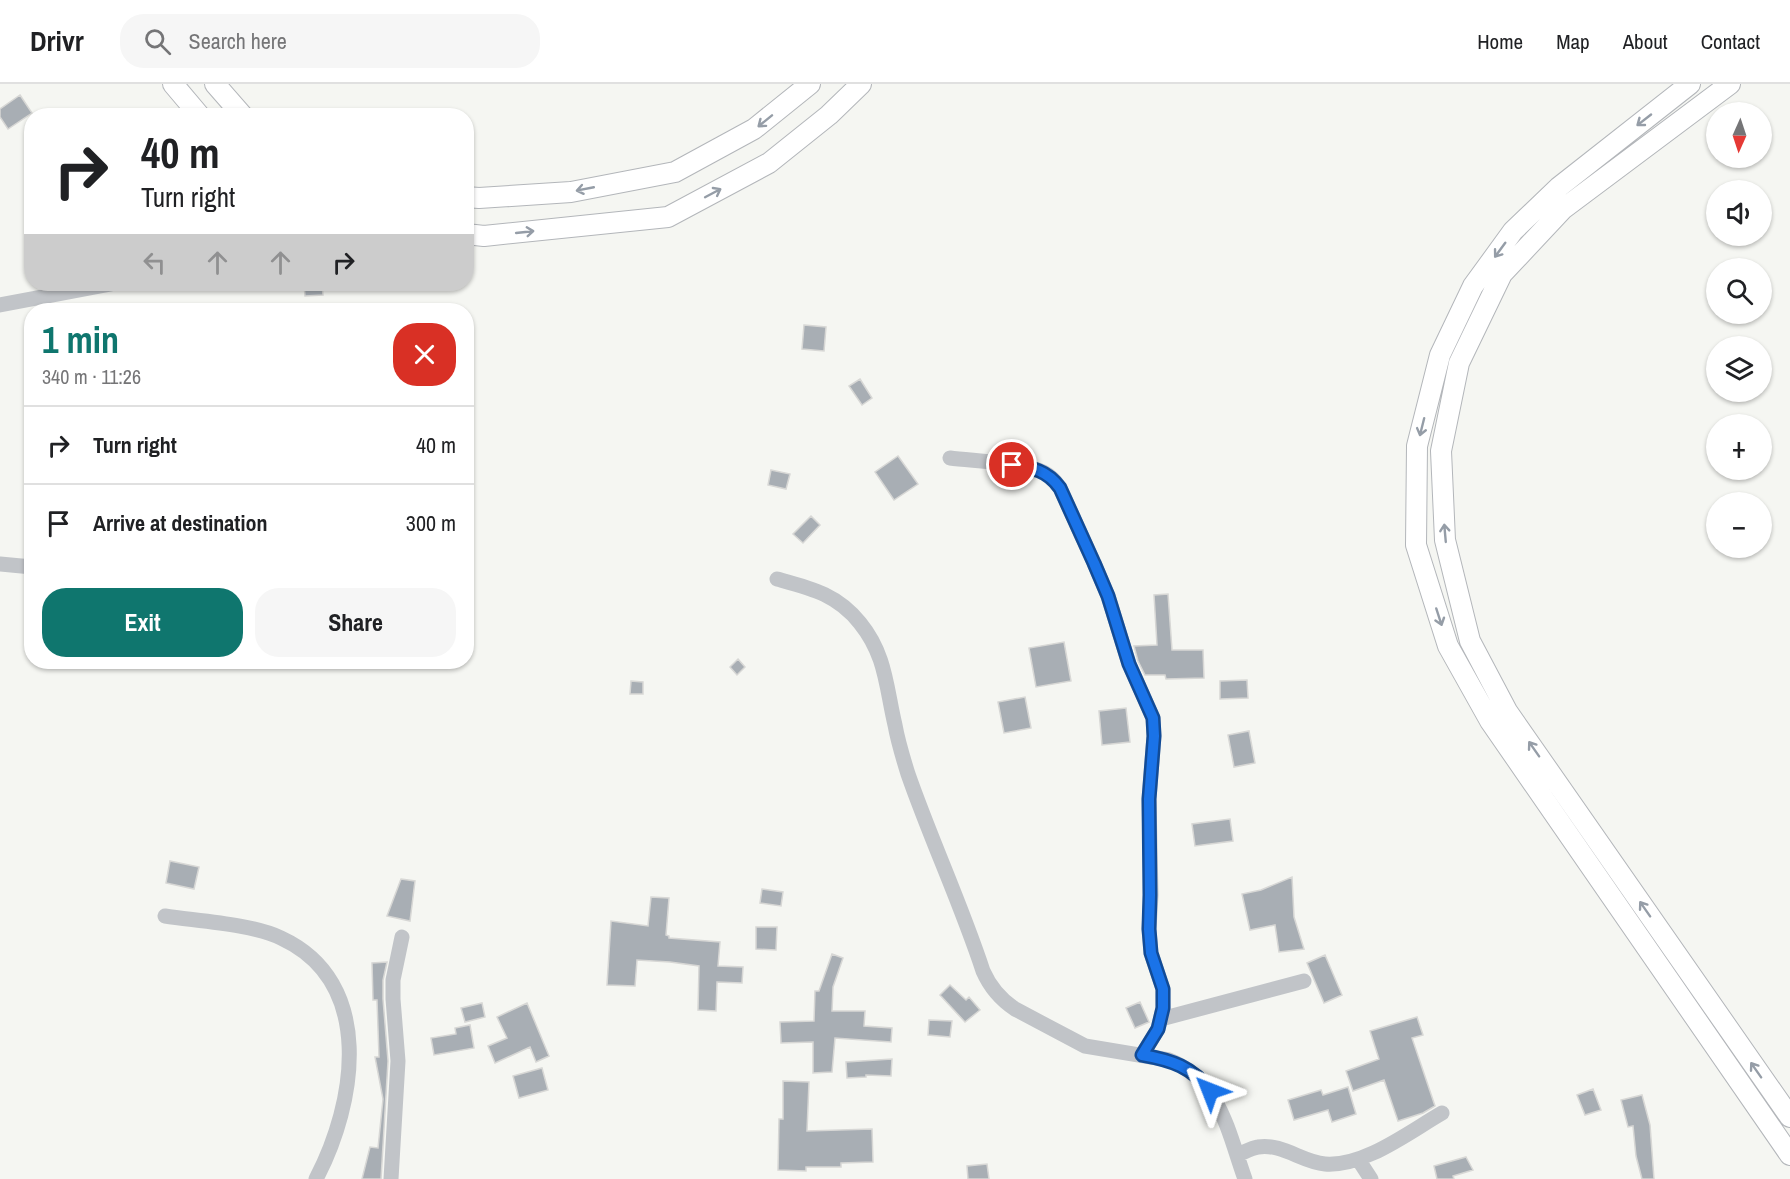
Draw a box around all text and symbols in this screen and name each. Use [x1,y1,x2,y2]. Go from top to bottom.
search box [120,14,540,68]
text: Drivr [30,22,84,60]
icon: search [141,25,174,58]
text: Search here [189,26,287,56]
text: Home [1477,27,1523,56]
text: Map [1556,27,1590,56]
text: About [1623,27,1668,56]
text: Contact [1701,27,1760,56]
north arrow [1706,102,1772,168]
map controls [1706,102,1772,558]
one-way arrow [757,114,773,127]
one-way arrow [1636,114,1652,127]
text: 40 m [141,125,220,181]
icon: right [42,132,120,210]
text: Turn right [141,179,235,215]
button: sound [1706,180,1772,246]
one-way arrow [576,184,595,195]
one-way arrow [704,187,721,199]
one-way arrow [514,226,534,237]
one-way arrow [1493,242,1506,258]
icon: left [138,246,171,279]
icon: ahead [201,246,234,279]
icon: ahead [264,246,297,279]
icon: right [327,246,360,279]
button: search [1706,258,1772,324]
text: 1 min [42,316,119,364]
button: close [393,323,456,386]
button: layers [1706,336,1772,402]
text: 340 m · 11:26 [42,363,141,390]
button: + [1706,414,1772,480]
one-way arrow [1415,417,1427,436]
icon: right [42,429,75,462]
text: Turn right [93,430,177,460]
text: 40 m [416,430,456,460]
pin [986,439,1037,490]
icon: arrive [995,448,1028,481]
button: − [1706,492,1772,558]
icon: arrive [42,507,75,540]
text: Arrive at destination [93,508,267,538]
text: 300 m [406,508,456,538]
one-way arrow [1439,524,1450,543]
button: Exit [42,588,243,657]
button: Share [255,588,456,657]
one-way arrow [1434,607,1445,626]
one-way arrow [1528,742,1540,758]
one-way arrow [1639,902,1651,918]
position arrow [1178,1059,1242,1123]
one-way arrow [1750,1062,1762,1078]

